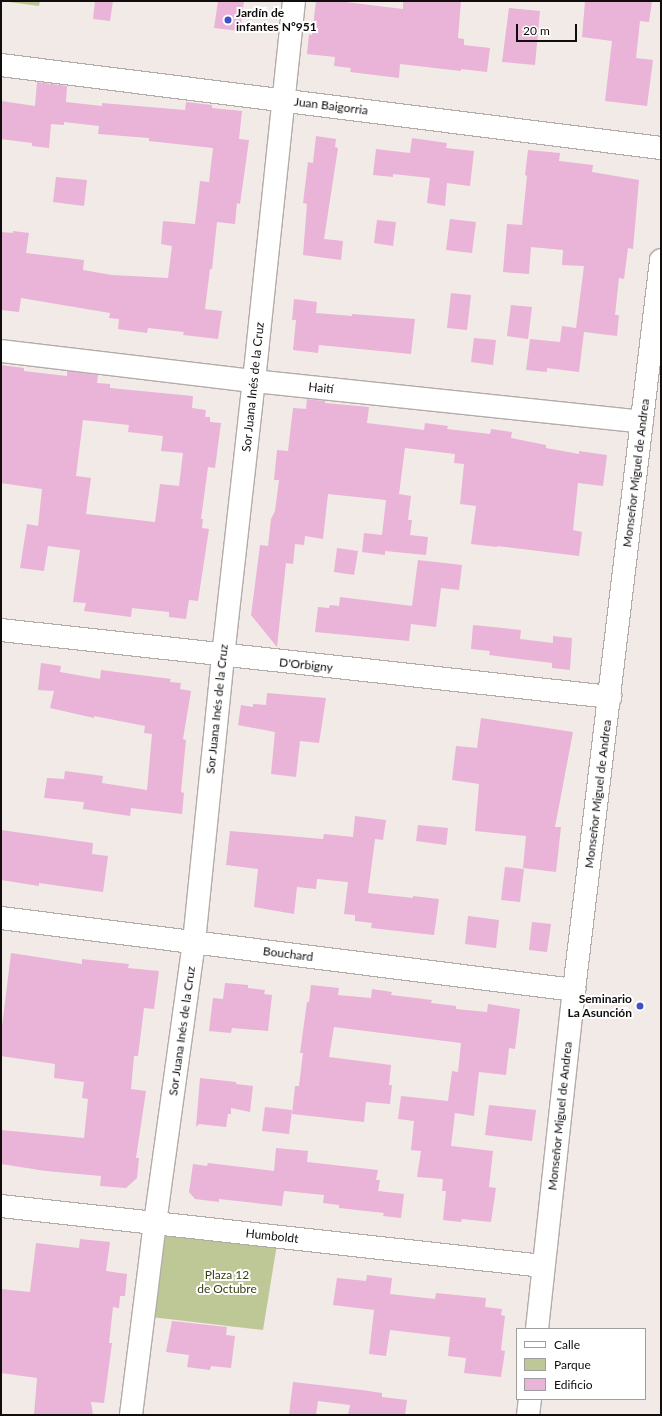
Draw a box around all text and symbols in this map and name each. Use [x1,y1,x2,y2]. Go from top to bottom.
place label: Jardín de infantes Nº951 [236,6,317,34]
marker: Jardín de infantes Nº951 [223,15,233,25]
scale bar [518,16,579,42]
text: 20 m [523,23,550,38]
street label: Juan Baigorria [293,94,369,118]
street label: Sor Juana Inés de la Cruz [239,321,267,453]
street label: Haití [308,380,334,396]
street label: Monseñor Miguel de Andrea [620,398,652,548]
street label: Sor Juana Inés de la Cruz [203,643,231,775]
street label: D'Orbigny [278,655,334,675]
street label: Monseñor Miguel de Andrea [582,719,614,869]
street label: Bouchard [262,944,314,964]
street label: Sor Juana Inés de la Cruz [166,965,198,1097]
place label: Seminario La Asunción [567,992,632,1020]
marker: Seminario La Asunción [635,1001,645,1011]
street label: Monseñor Miguel de Andrea [545,1041,575,1191]
street label: Humboldt [245,1226,299,1246]
park label: Plaza 12 de Octubre [197,1268,257,1296]
legend [516,1328,646,1400]
text: Calle [554,1337,580,1352]
text: Parque [554,1357,591,1372]
text: Edificio [554,1377,593,1392]

